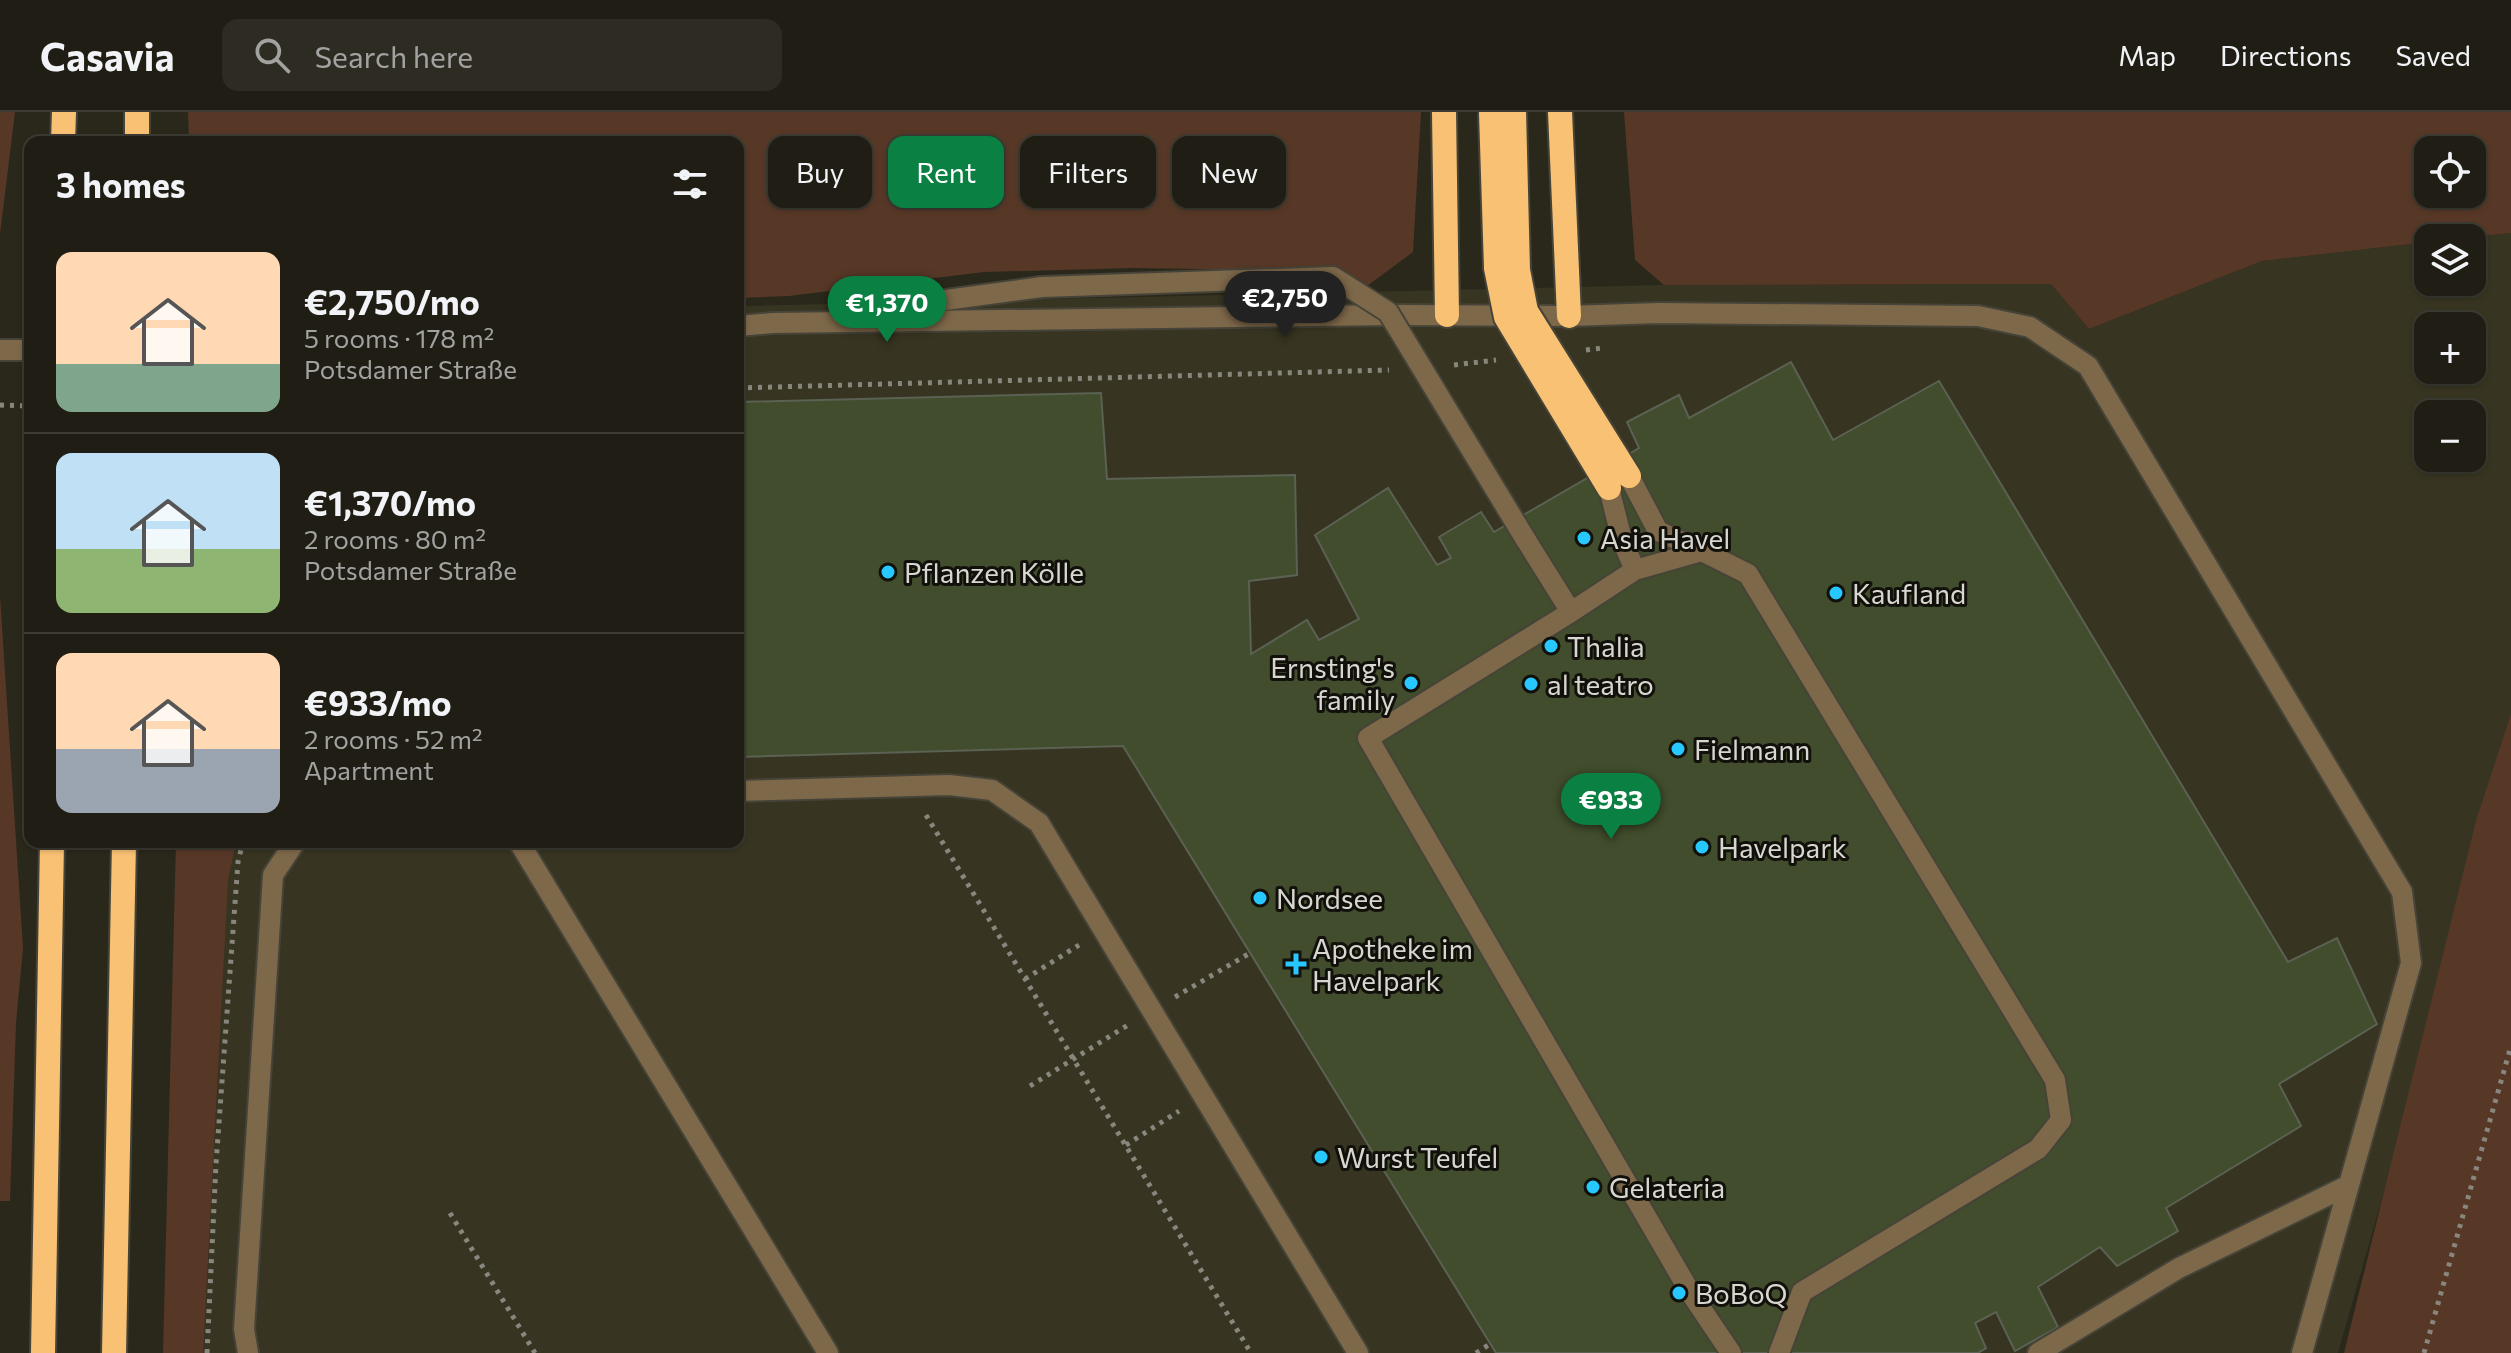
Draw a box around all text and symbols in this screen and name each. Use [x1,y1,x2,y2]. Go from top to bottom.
search box [222,19,782,91]
text: Casavia [40,32,174,79]
icon: search [250,33,294,77]
text: Search here [314,37,473,74]
text: Map [2118,38,2176,72]
text: Directions [2220,38,2351,72]
text: Saved [2395,38,2471,72]
chip: Buy [768,136,872,208]
chip: Rent [888,136,1004,208]
chip: Filters [1020,136,1156,208]
chip: New [1172,136,1286,208]
map controls [2414,136,2486,472]
button: locate [2414,136,2486,208]
icon: filters [668,162,712,206]
text: 3 homes [56,163,186,205]
button: layers [2414,224,2486,296]
pin: €2,750 [1220,271,1350,339]
pin: €1,370 [822,276,952,344]
text: €2,750/mo [304,280,480,322]
text: €2,750 [1242,281,1328,312]
icon: home [120,284,216,380]
text: €1,370 [846,286,928,317]
button: + [2414,312,2486,384]
text: 5 rooms · 178 m² [304,322,494,353]
text: Potsdamer Straße [304,353,517,384]
button: − [2414,400,2486,472]
text: €1,370/mo [304,481,476,523]
icon: home [120,485,216,581]
place label: Asia Havel [1600,521,1730,555]
text: 2 rooms · 80 m² [304,523,486,554]
marker: Asia Havel [1575,529,1593,547]
text: Potsdamer Straße [304,554,517,585]
place label: Pflanzen Kölle [904,555,1084,589]
marker: Pflanzen Kölle [879,563,897,581]
place label: Kaufland [1852,576,1966,610]
marker: Kaufland [1827,584,1845,602]
place label: Thalia [1567,629,1645,663]
marker: Thalia [1542,637,1560,655]
place label: Ernsting's family [1270,650,1395,716]
place label: al teatro [1547,667,1654,701]
marker: Ernsting's family [1402,674,1420,692]
marker: al teatro [1522,675,1540,693]
text: €933/mo [304,681,452,723]
icon: home [120,685,216,781]
text: 2 rooms · 52 m² [304,723,482,754]
place label: Fielmann [1694,732,1810,766]
marker: Fielmann [1669,740,1687,758]
text: Apartment [304,754,434,785]
pin: €933 [1564,773,1658,841]
text: €933 [1579,783,1643,814]
place label: Havelpark [1718,830,1847,864]
marker: Havelpark [1693,838,1711,856]
place label: Nordsee [1276,881,1383,915]
marker: Nordsee [1251,889,1269,907]
place label: Apotheke im Havelpark [1312,931,1473,997]
marker: Apotheke im Havelpark [1287,955,1305,973]
place label: Wurst Teufel [1337,1140,1498,1174]
marker: Wurst Teufel [1312,1148,1330,1166]
place label: Gelateria [1609,1170,1725,1204]
marker: Gelateria [1584,1178,1602,1196]
place label: BoBoQ [1695,1276,1787,1310]
marker: BoBoQ [1670,1284,1688,1302]

